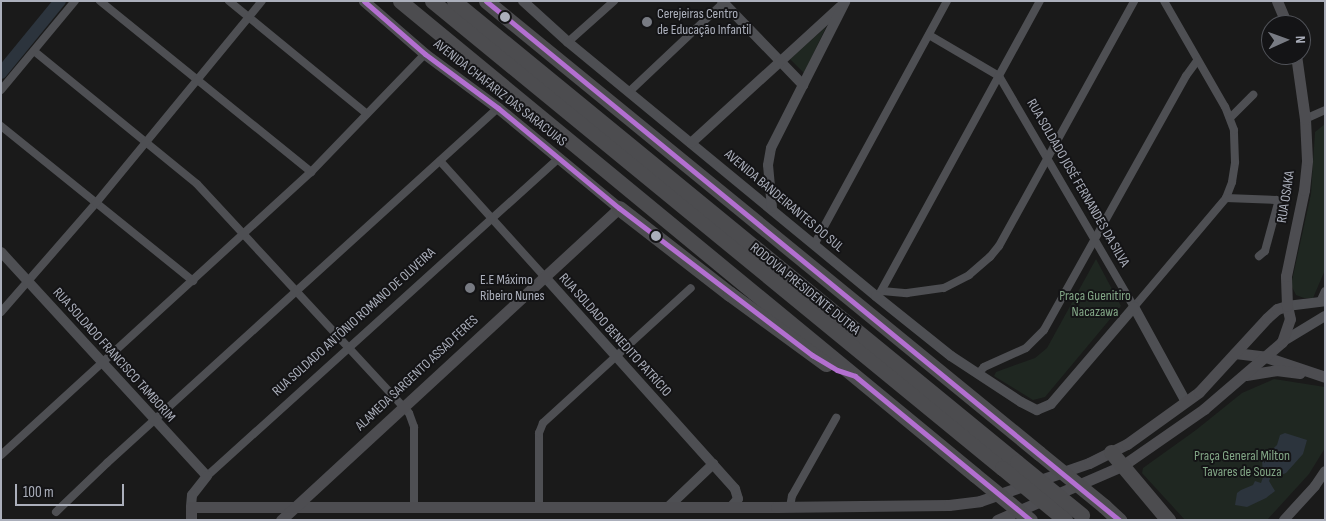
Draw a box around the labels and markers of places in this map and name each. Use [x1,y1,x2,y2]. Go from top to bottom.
place label: Cerejeiras Centro de Educação Infantil [657,6,751,38]
unlabelled marker [500,12,510,22]
marker: Cerejeiras Centro de Educação Infantil [641,16,653,28]
unlabelled marker [651,231,661,241]
place label: E.E Máximo Ribeiro Nunes [480,272,545,304]
marker: E.E Máximo Ribeiro Nunes [464,282,476,294]

